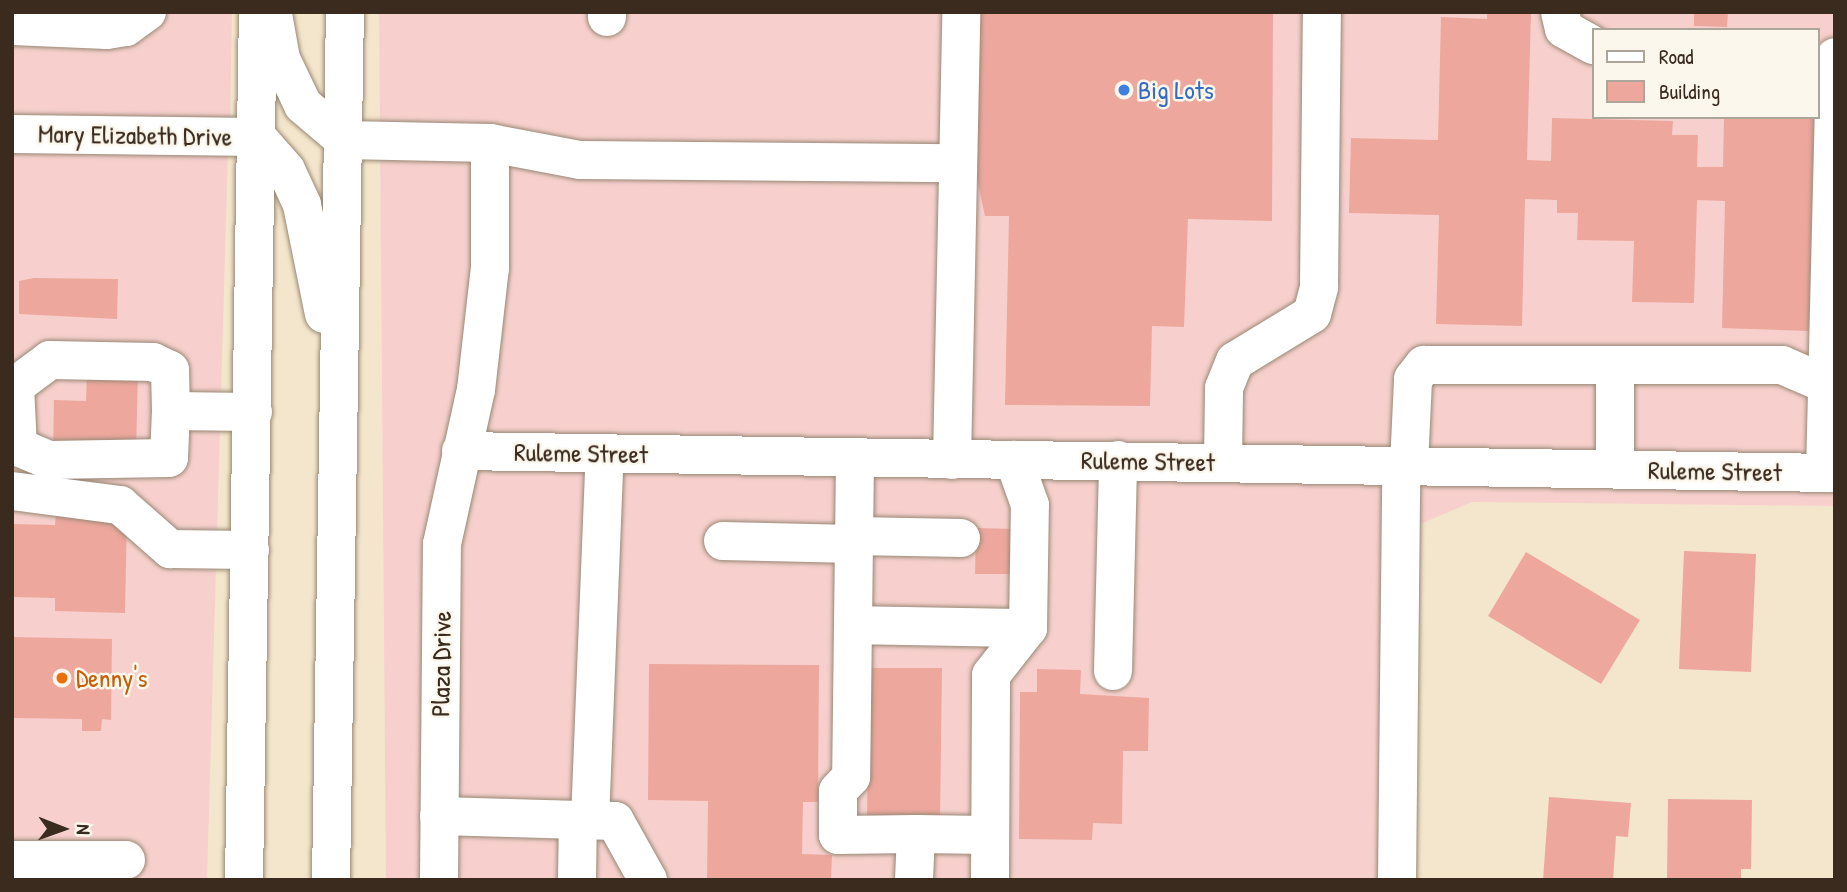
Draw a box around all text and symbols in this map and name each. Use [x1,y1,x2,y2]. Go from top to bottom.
legend [1591,28,1819,119]
text: Road [1659,42,1693,71]
place label: Big Lots [1138,74,1214,106]
text: Building [1659,77,1720,106]
marker: Big Lots [1116,82,1132,98]
street label: Mary Elizabeth Drive [38,118,232,152]
street label: Ruleme Street [514,436,648,470]
street label: Ruleme Street [1081,444,1215,478]
street label: Ruleme Street [1648,454,1782,488]
street label: Plaza Drive [424,611,458,717]
place label: Denny's [76,662,147,694]
marker: Denny's [54,670,70,686]
north arrow [28,794,98,864]
text: N [71,824,97,835]

